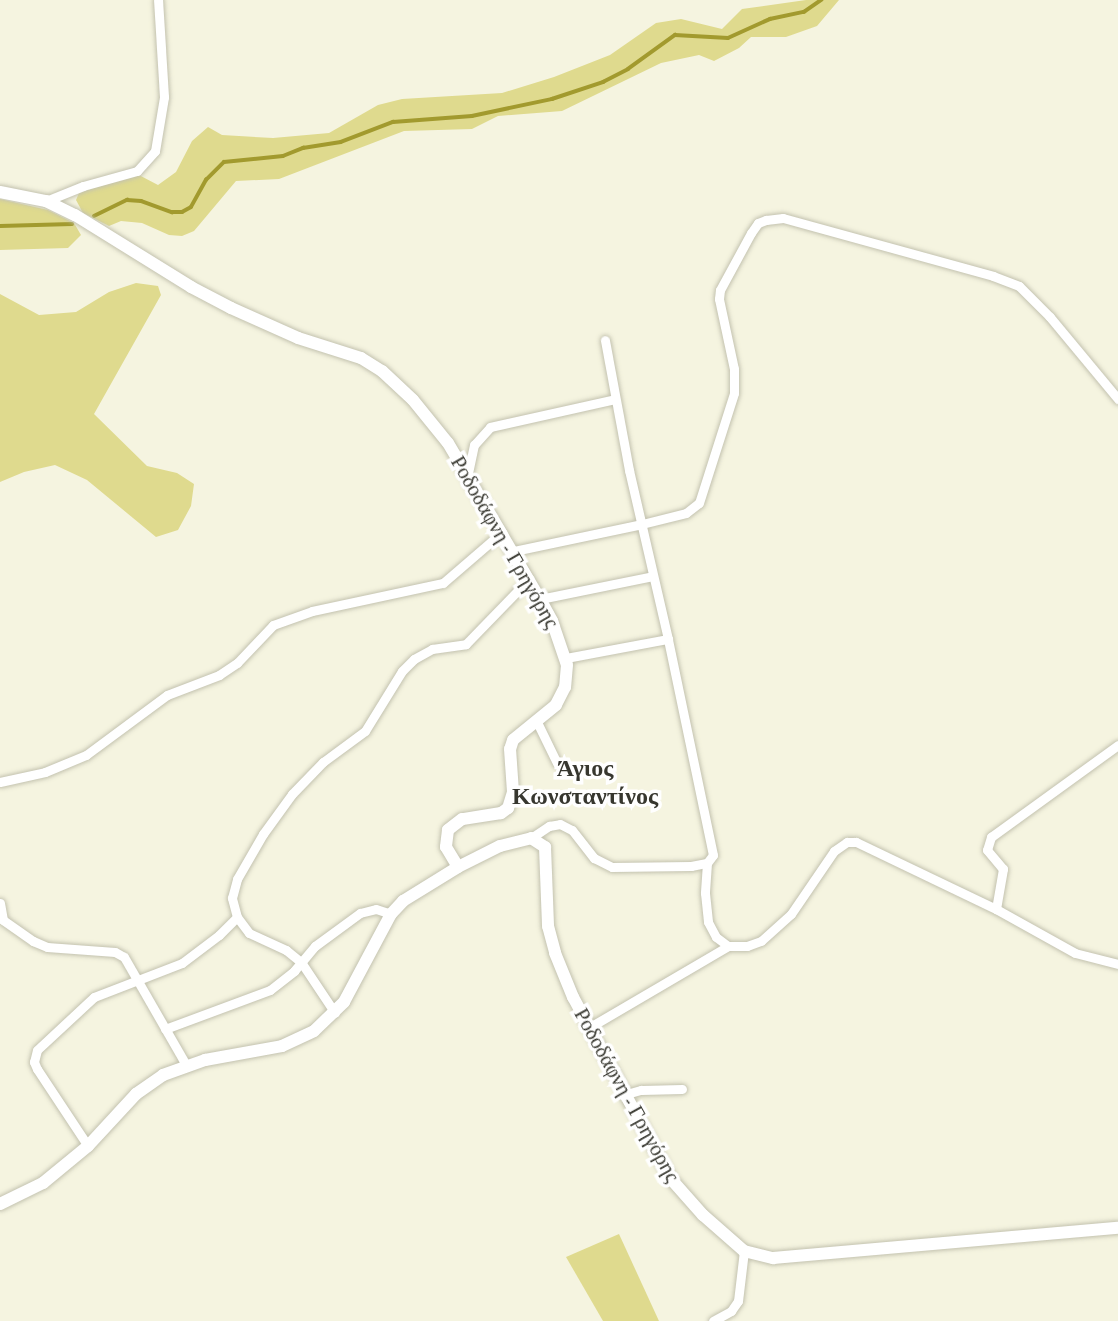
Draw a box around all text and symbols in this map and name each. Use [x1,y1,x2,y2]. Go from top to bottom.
street label: Ροδοδάφνη - Γρηγόρης [445,451,565,633]
district label: Άγιος Κωνσταντίνος [512,754,658,810]
street label: Ροδοδάφνη - Γρηγόρης [569,1004,685,1186]

